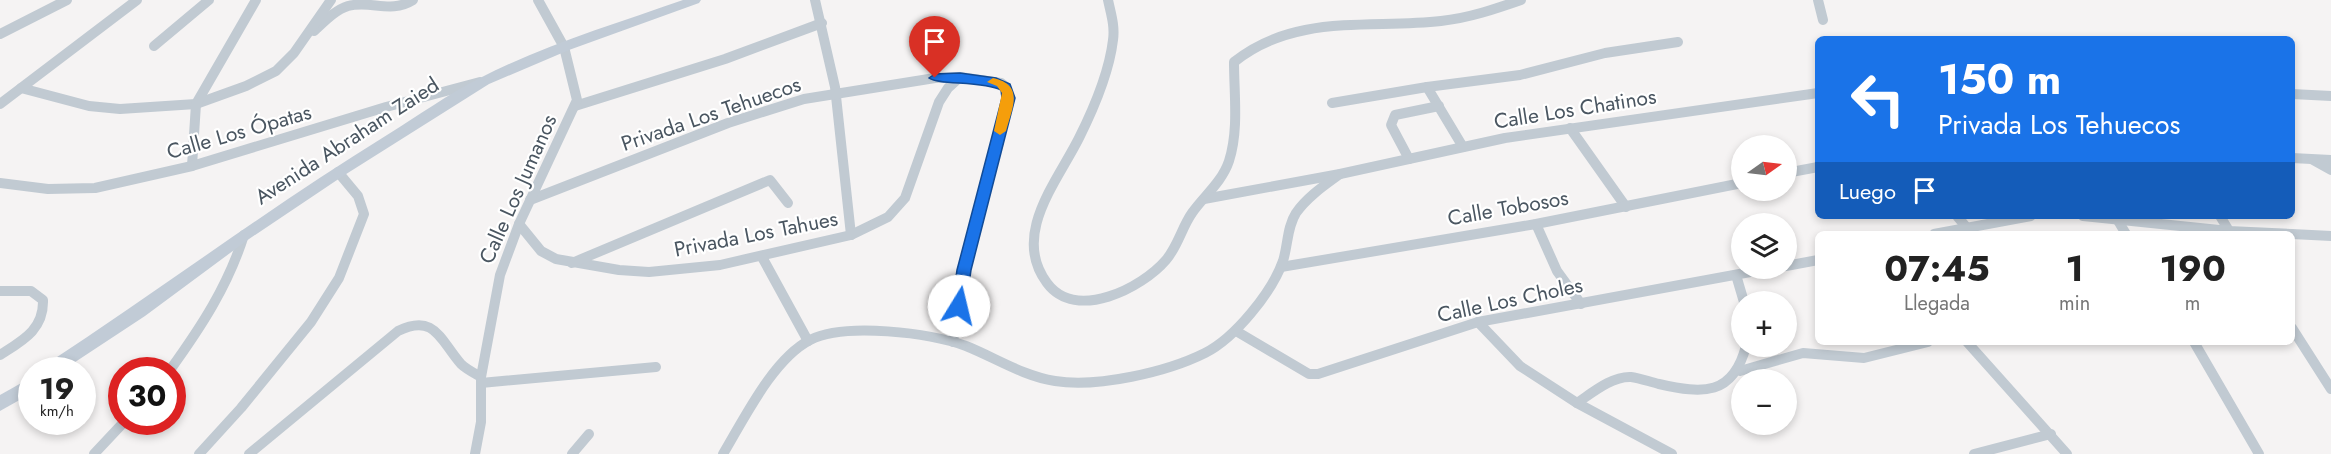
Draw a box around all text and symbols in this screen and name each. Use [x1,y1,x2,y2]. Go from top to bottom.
pin [909,16,960,78]
icon: arrive [918,25,951,58]
text: 150 m [1938,49,2061,110]
icon: left [1839,60,1917,138]
street label: Privada Los Tehuecos [617,69,805,159]
street label: Avenida Abraham Zaied [249,70,445,212]
street label: Calle Los Chatinos [1492,81,1658,137]
street label: Calle Los Ópatas [163,97,315,167]
text: Privada Los Tehuecos [1938,105,2180,144]
street label: Calle Los Jumanos [472,110,564,268]
north arrow [1731,135,1797,201]
map controls [1731,135,1797,435]
icon: arrive [1908,174,1941,207]
text: Luego [1839,175,1896,207]
street label: Calle Tobosos [1445,183,1571,233]
street label: Privada Los Tahues [672,203,840,265]
button: layers [1731,213,1797,279]
text: 07:45 [1884,242,1990,294]
text: 1 [2065,242,2084,294]
text: 190 [2160,242,2226,294]
street label: Calle Los Choles [1435,270,1585,330]
position arrow [927,274,991,338]
text: Llegada [1904,289,1970,318]
text: min [2059,289,2090,318]
text: m [2185,289,2200,318]
button: + [1731,291,1797,357]
speed limit sign: 30 [108,357,186,435]
text: 19 [39,367,75,410]
button: − [1731,369,1797,435]
text: km/h [40,400,74,422]

